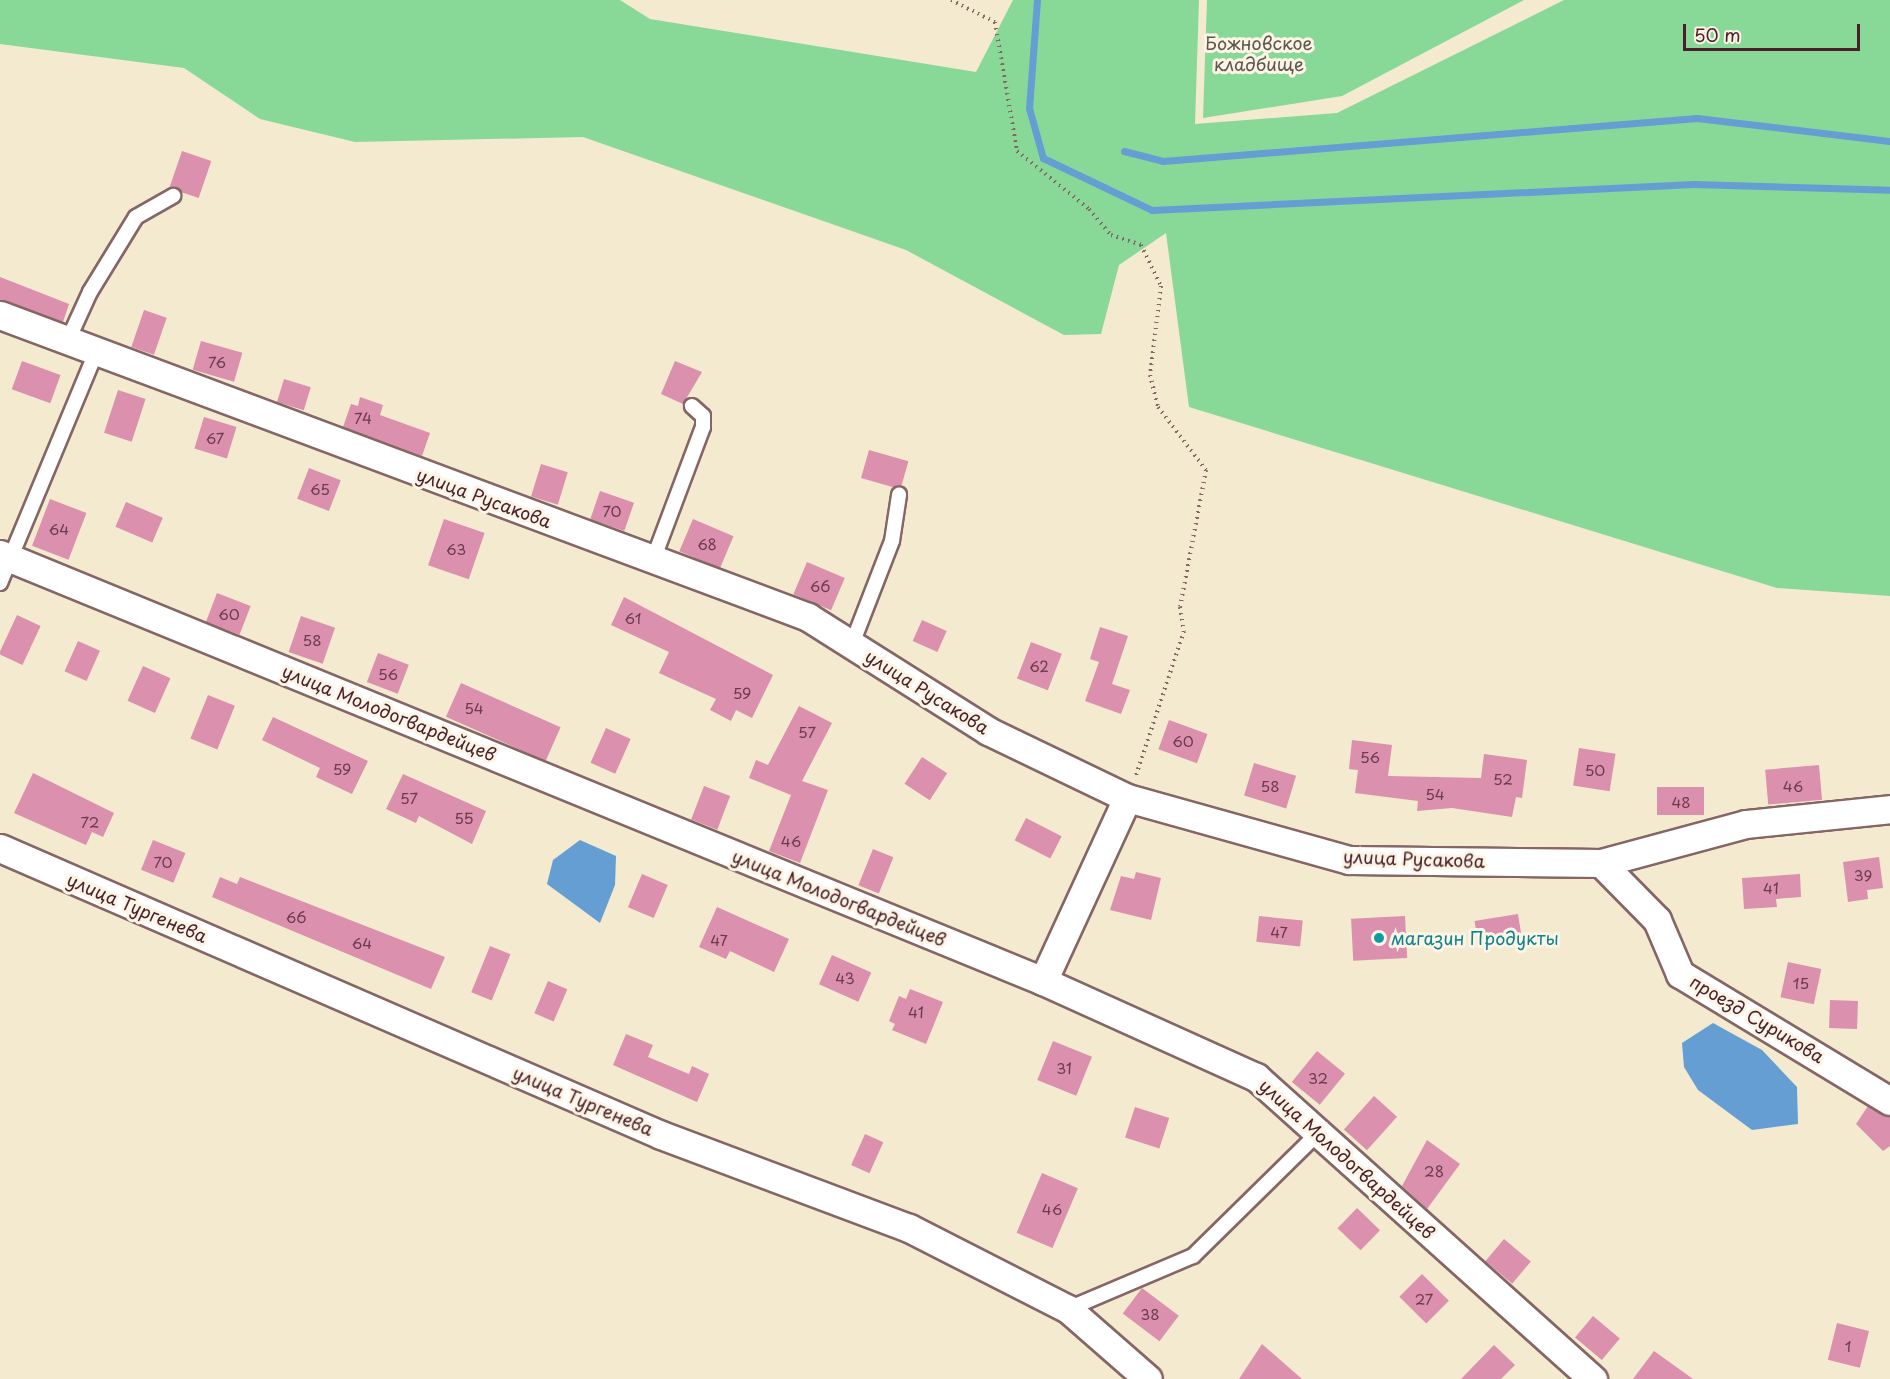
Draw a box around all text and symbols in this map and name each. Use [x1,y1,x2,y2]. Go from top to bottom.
scale bar [1686,12,1863,50]
text: 50 m [1694,21,1741,48]
park label: Божновское кладбище [1205,33,1313,76]
house number: 76 [208,353,226,371]
house number: 74 [354,409,372,427]
house number: 67 [206,429,224,447]
street label: улица Русакова [413,463,555,533]
house number: 65 [310,480,330,498]
house number: 70 [602,502,622,520]
house number: 64 [49,520,69,538]
house number: 68 [697,535,717,553]
house number: 63 [446,540,466,558]
house number: 66 [810,577,830,595]
house number: 60 [218,605,240,623]
house number: 61 [625,609,641,627]
house number: 58 [302,631,322,649]
street label: улица Русакова [861,645,993,739]
house number: 62 [1029,657,1049,675]
street label: улица Молодогвардейцев [279,660,499,766]
house number: 56 [378,665,398,683]
house number: 59 [733,684,751,702]
house number: 54 [464,699,484,717]
house number: 57 [798,723,816,741]
house number: 60 [1172,732,1194,750]
house number: 56 [1360,748,1380,766]
house number: 59 [333,760,351,778]
house number: 50 [1585,761,1605,779]
house number: 52 [1493,770,1513,788]
house number: 58 [1260,777,1280,795]
house number: 46 [1783,777,1803,795]
house number: 54 [1425,785,1445,803]
house number: 57 [400,789,418,807]
house number: 48 [1671,793,1691,811]
house number: 55 [454,809,474,827]
house number: 72 [81,813,99,831]
house number: 46 [781,832,801,850]
street label: улица Молодогвардейцев [729,845,949,951]
street label: улица Русакова [1342,846,1486,872]
house number: 70 [153,853,173,871]
house number: 39 [1854,866,1872,884]
street label: улица Тургенева [63,869,211,947]
house number: 41 [1763,879,1779,897]
house number: 66 [286,908,306,926]
house number: 47 [1270,923,1288,941]
place label: магазин Продукты [1391,927,1560,949]
house number: 47 [710,931,728,949]
marker: магазин Продукты [1372,931,1386,945]
house number: 64 [352,934,372,952]
house number: 43 [835,969,855,987]
street label: проезд Сурикова [1686,970,1828,1068]
house number: 15 [1793,974,1809,992]
house number: 41 [908,1003,924,1021]
house number: 31 [1056,1059,1072,1077]
street label: улица Тургенева [509,1062,657,1140]
house number: 32 [1308,1069,1328,1087]
street label: улица Молодогвардейцев [1255,1074,1439,1244]
house number: 28 [1424,1162,1444,1180]
house number: 46 [1042,1200,1062,1218]
house number: 27 [1415,1290,1433,1308]
house number: 38 [1140,1305,1160,1323]
house number: 1 [1845,1337,1851,1355]

